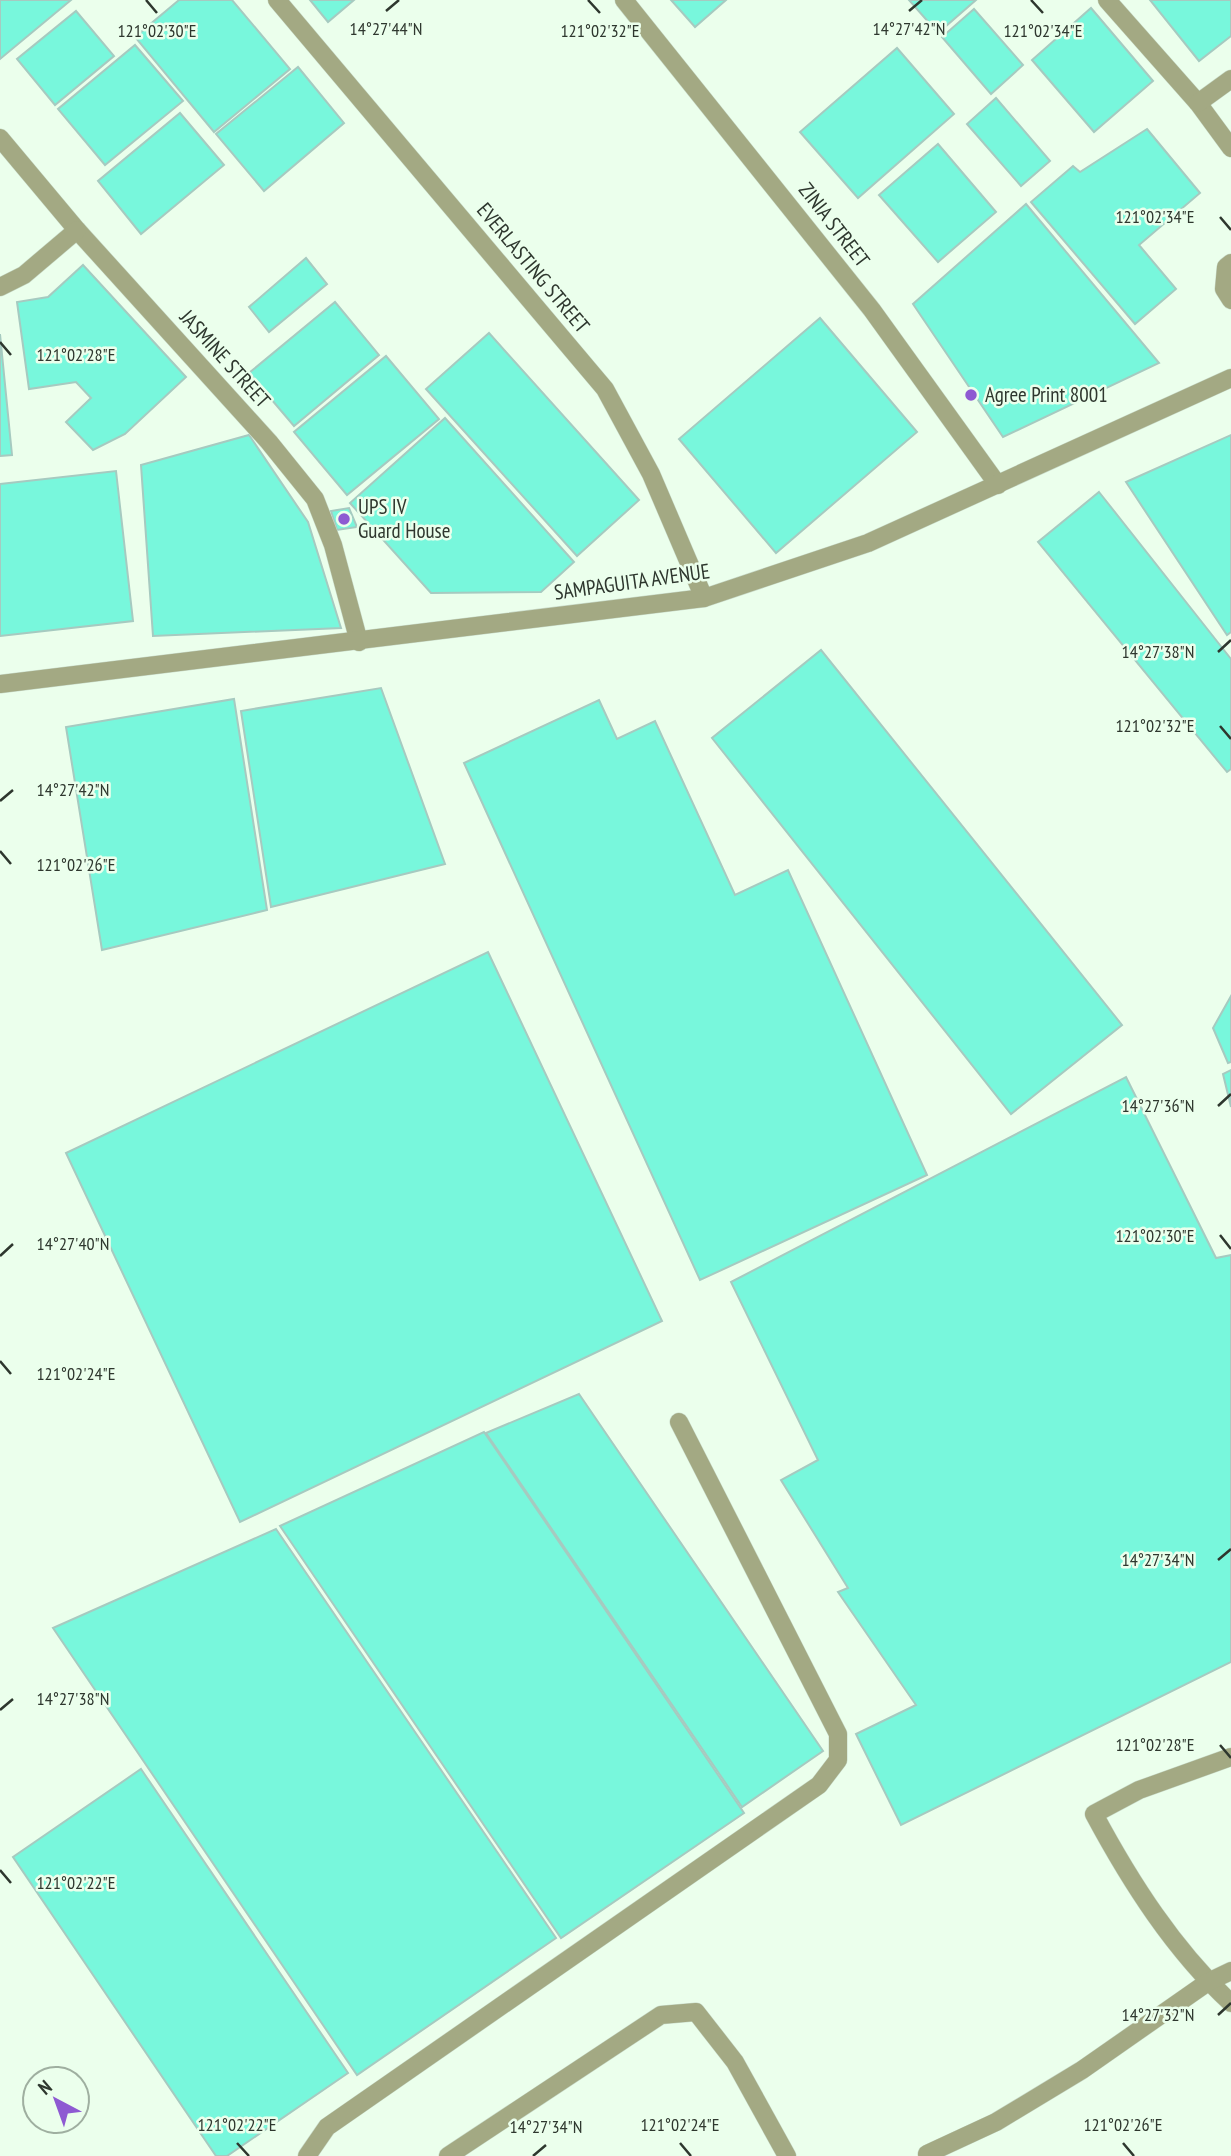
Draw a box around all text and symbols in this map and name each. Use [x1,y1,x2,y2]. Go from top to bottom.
text: 14°27'44"N [350,17,422,40]
text: 14°27'42"N [873,17,945,40]
text: 121°02'30"E [118,19,196,42]
text: 121°02'32"E [561,19,639,42]
text: 121°02'34"E [1004,19,1082,42]
street label: ZINIA STREET [793,177,876,273]
street label: EVERLASTING STREET [471,197,596,339]
text: 121°02'34"E [1116,205,1194,228]
street label: JASMINE STREET [174,303,277,414]
text: 121°02'28"E [37,343,115,366]
place label: Agree Print 8001 [985,381,1108,408]
marker: Agree Print 8001 [963,387,979,403]
place label: UPS IV Guard House [358,493,450,544]
marker: UPS IV Guard House [336,511,352,527]
street label: SAMPAGUITA AVENUE [552,557,711,606]
text: 14°27'38"N [1122,640,1194,663]
text: 121°02'32"E [1116,714,1194,737]
text: 14°27'42"N [37,778,109,801]
text: 121°02'26"E [37,853,115,876]
text: 14°27'36"N [1122,1094,1194,1117]
text: 121°02'30"E [1116,1224,1194,1247]
text: 14°27'40"N [37,1232,109,1255]
text: 121°02'24"E [37,1362,115,1385]
text: 14°27'34"N [1122,1548,1194,1571]
text: 14°27'38"N [37,1687,109,1710]
text: 121°02'28"E [1116,1733,1194,1756]
text: 121°02'22"E [37,1871,115,1894]
text: 14°27'32"N [1122,2003,1194,2026]
north arrow [21,2065,91,2135]
text: N [33,2075,57,2100]
text: 121°02'22"E [198,2113,276,2136]
text: 121°02'24"E [641,2113,719,2136]
text: 121°02'26"E [1084,2113,1162,2136]
text: 14°27'34"N [510,2115,582,2138]

